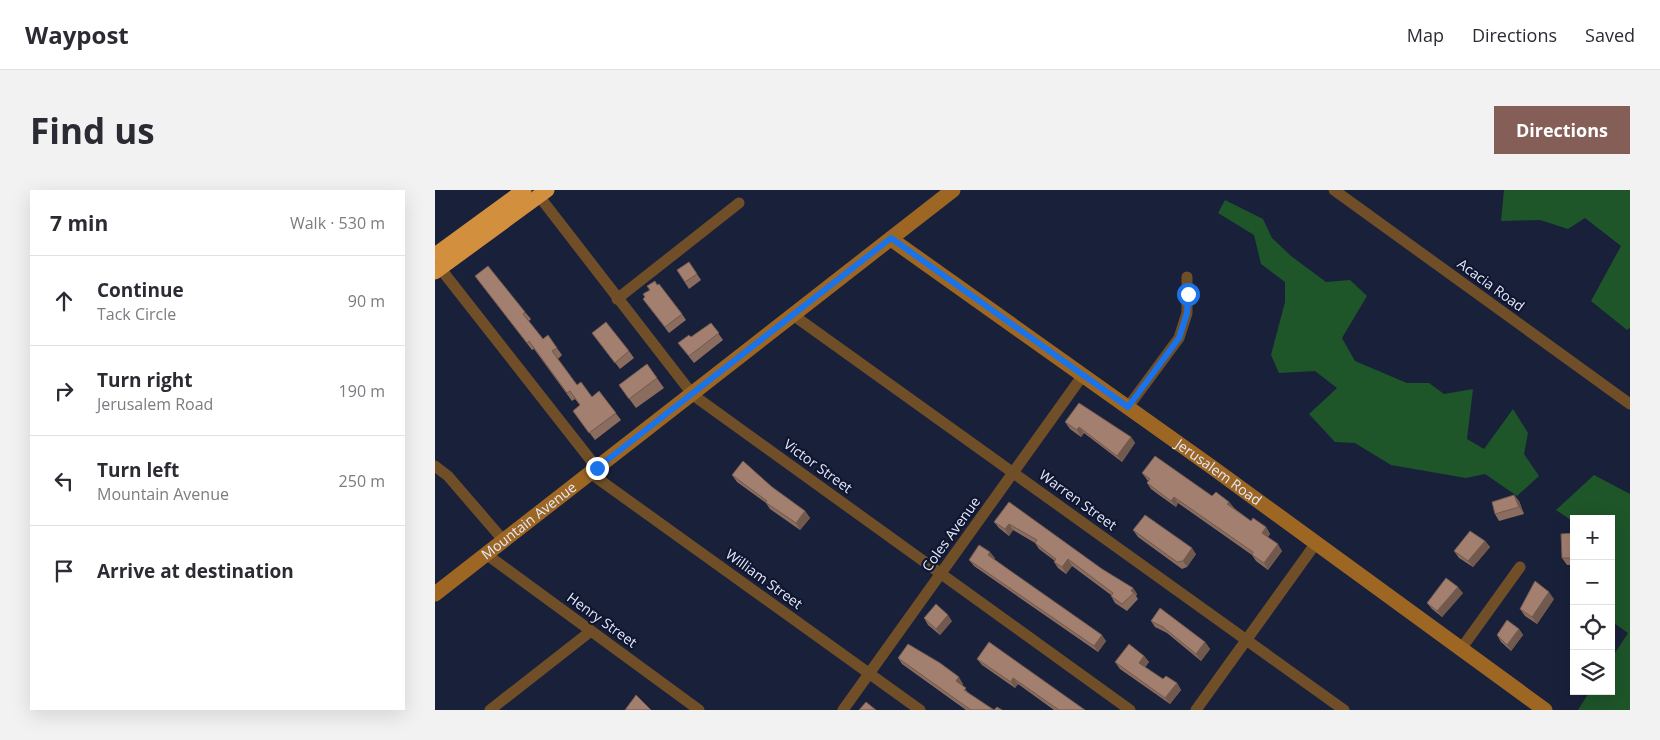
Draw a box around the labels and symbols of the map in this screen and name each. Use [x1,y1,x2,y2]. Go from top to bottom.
street label: Acacia Road [1454,254,1529,315]
route start [1177,283,1200,306]
street label: Jerusalem Road [1170,433,1266,509]
street label: Victor Street [780,434,856,497]
route end [586,457,609,480]
street label: Warren Street [1036,465,1121,534]
street label: Mountain Avenue [477,477,580,563]
street label: Coles Avenue [917,493,984,575]
street label: William Street [722,544,807,613]
street label: Henry Street [563,588,641,651]

